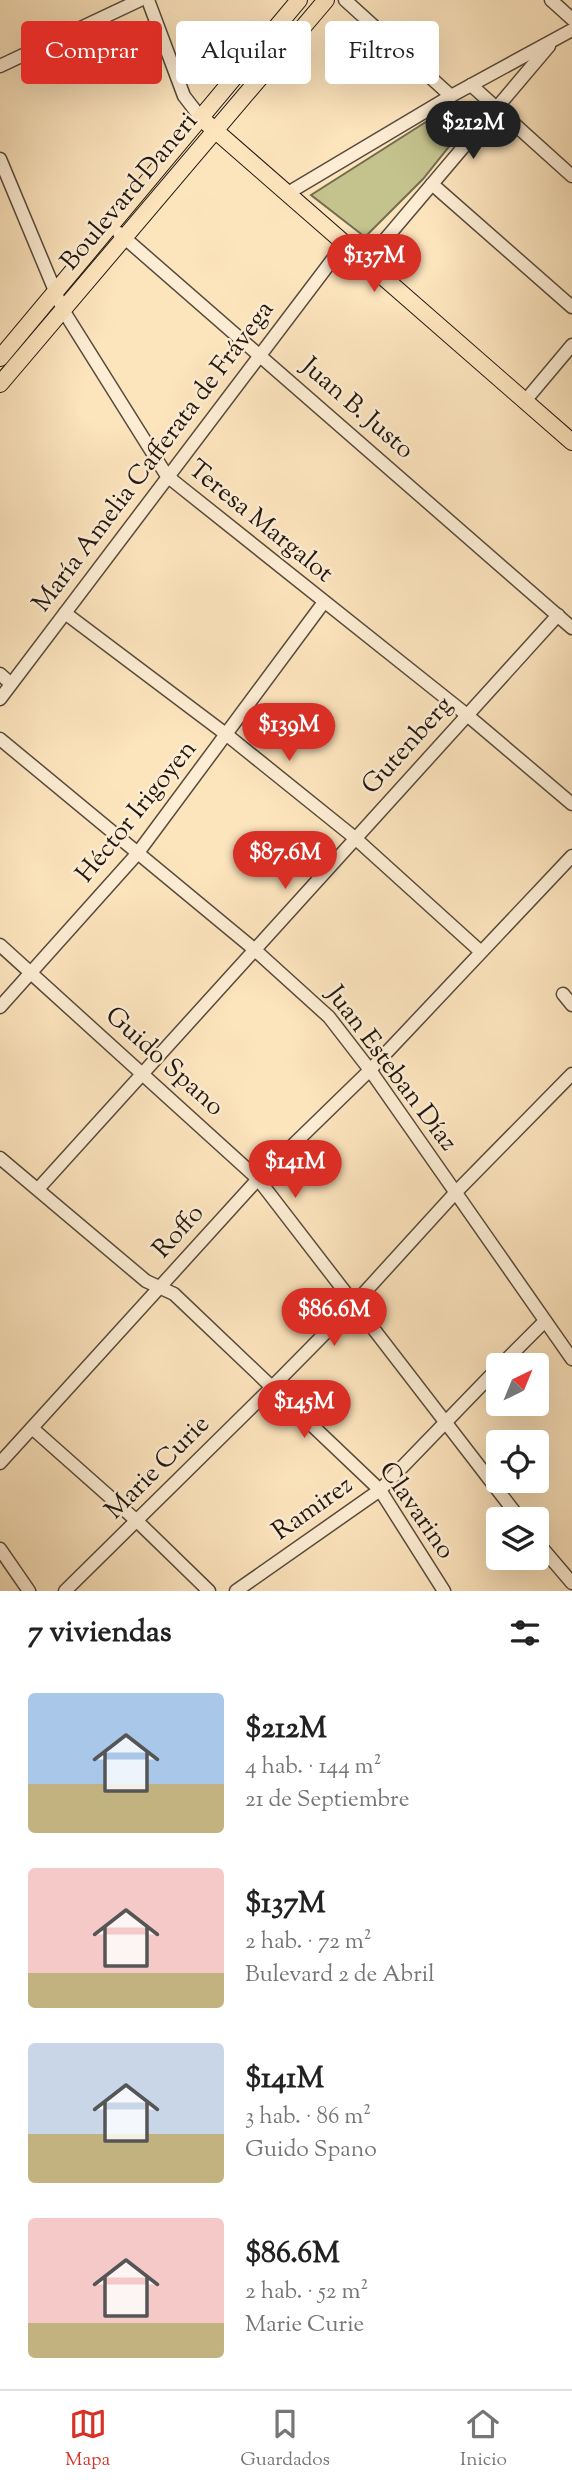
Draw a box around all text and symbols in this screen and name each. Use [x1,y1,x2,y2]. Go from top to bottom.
chip: Comprar [21,21,162,84]
chip: Alquilar [176,21,311,84]
chip: Filtros [325,21,439,84]
pin: $212M [424,102,522,161]
street label: Boulevard Daneri [53,105,207,279]
text: $212M [442,107,504,140]
pin: $137M [325,234,423,294]
text: $137M [343,240,405,273]
street label: María Amelia Cafferata de Frávega [24,293,284,621]
street label: Juan B. Justo [291,348,422,469]
street label: Teresa Margalot [179,452,341,592]
street label: Gutenberg [354,689,462,803]
pin: $139M [240,704,338,763]
text: $139M [258,709,320,742]
street label: Héctor Irigoyen [68,733,206,891]
pin: $87.6M [228,832,342,891]
text: $87.6M [249,837,321,870]
street label: Juan Esteban Díaz [315,977,466,1160]
street label: Guido Spano [96,998,232,1126]
pin: $141M [246,1140,344,1200]
text: $141M [265,1146,325,1179]
street label: Roffo [145,1197,213,1267]
pin: $86.6M [277,1288,391,1348]
text: $86.6M [298,1294,370,1327]
north arrow [486,1353,550,1416]
map controls [486,1353,549,1570]
pin: $145M [255,1380,353,1440]
text: $145M [274,1386,334,1419]
street label: Marie Curie [97,1407,219,1529]
button: locate [486,1430,549,1493]
street label: Clavarino [369,1455,463,1567]
street label: Ramirez [265,1468,361,1550]
button: layers [486,1507,549,1570]
text: 7 viviendas [28,1612,172,1655]
icon: filters [506,1614,544,1652]
text: $212M [245,1708,327,1751]
icon: home [84,1721,168,1805]
text: 4 hab. · 144 m² [245,1751,381,1784]
text: 21 de Septiembre [245,1784,409,1817]
text: $137M [245,1883,325,1926]
icon: home [84,1896,168,1980]
text: 2 hab. · 72 m² [245,1926,372,1959]
text: Bulevard 2 de Abril [245,1959,435,1992]
text: $141M [245,2058,324,2101]
icon: home [84,2071,168,2155]
text: 3 hab. · 86 m² [245,2101,371,2134]
text: Guido Spano [245,2134,377,2167]
text: $86.6M [245,2233,340,2276]
icon: home [84,2246,168,2330]
text: 2 hab. · 52 m² [245,2276,368,2309]
text: Marie Curie [245,2309,364,2342]
tab: Mapa [65,2405,110,2474]
tab: Guardados [240,2405,330,2474]
tab: Inicio [460,2405,507,2474]

